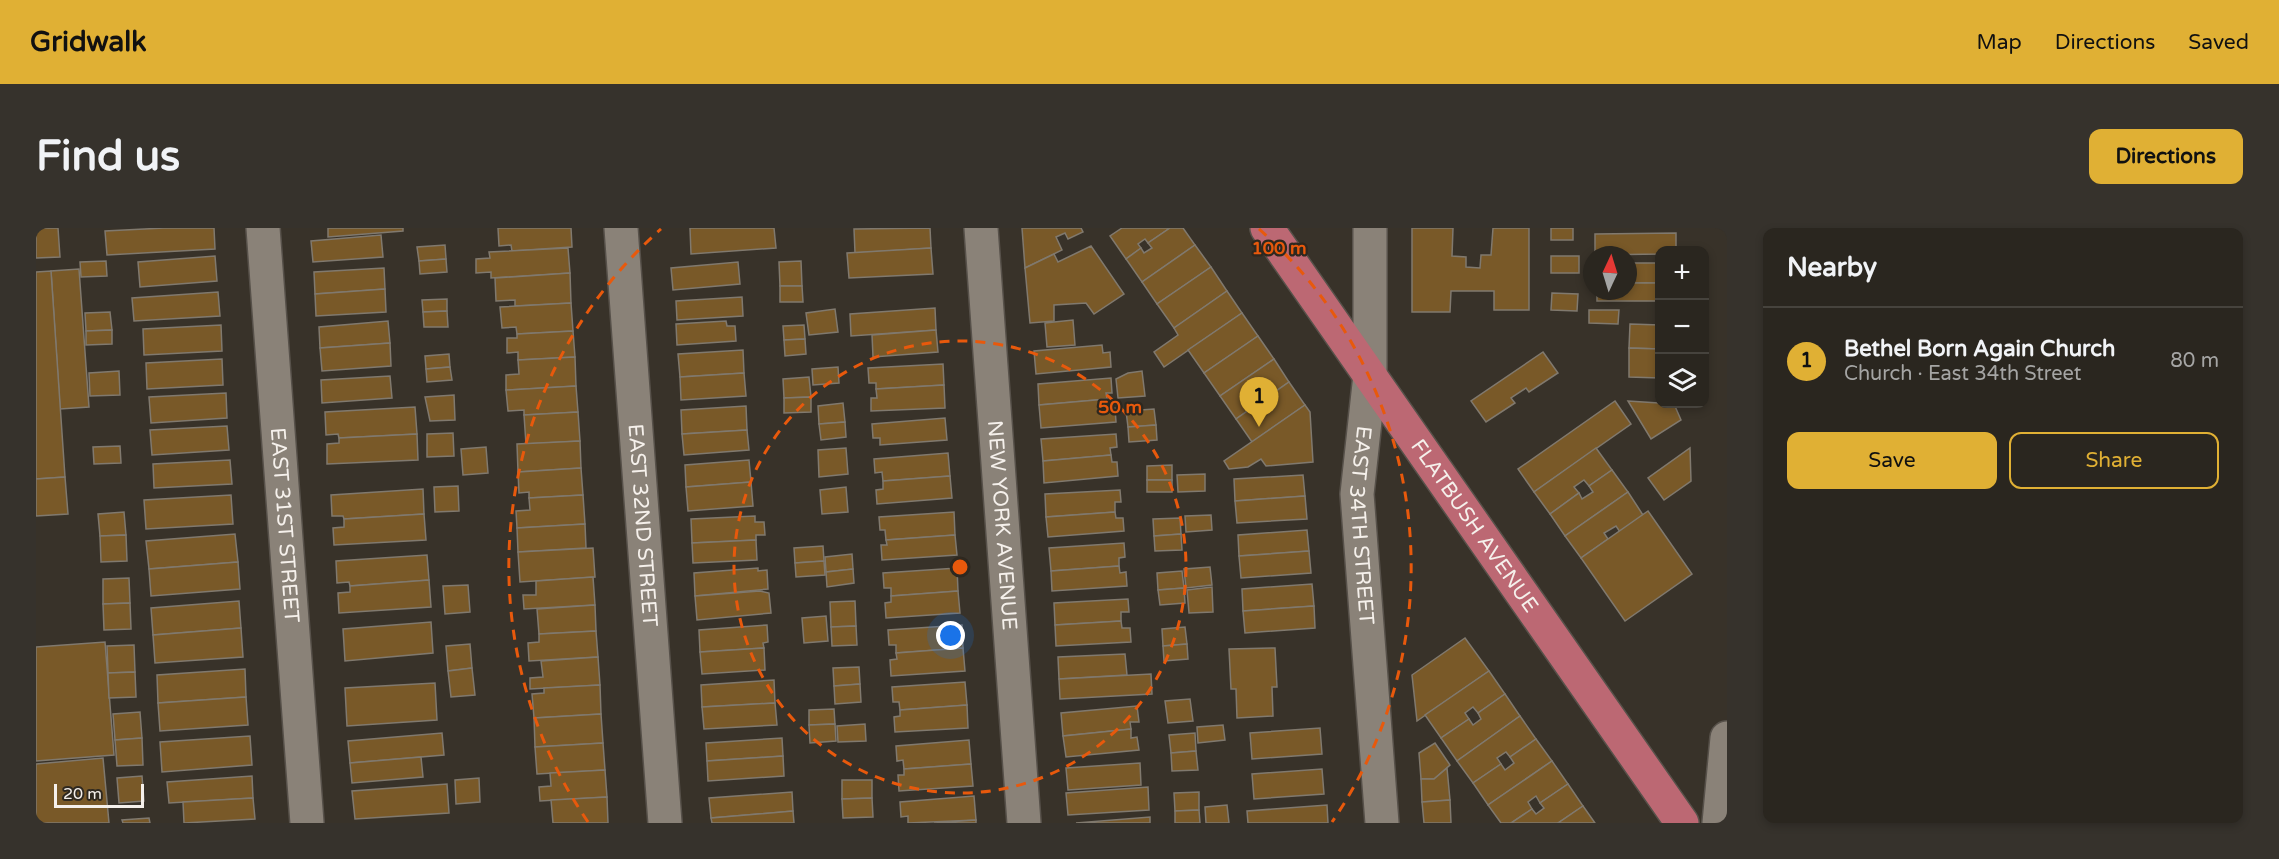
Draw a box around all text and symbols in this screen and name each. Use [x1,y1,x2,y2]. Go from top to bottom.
text: Gridwalk [30,25,147,59]
text: Map [1976,30,2022,55]
text: Directions [2055,30,2155,55]
text: Saved [2188,30,2249,55]
button: Directions [2089,129,2243,184]
text: Find us [36,131,180,182]
text: 100 m [1251,237,1307,259]
north arrow [1583,246,1637,300]
map controls [1655,246,1709,408]
button: + [1655,246,1709,300]
text: Nearby [1787,252,1877,283]
button: − [1655,300,1709,354]
text: Bethel Born Again Church [1844,336,2115,362]
text: 1 [1800,349,1813,373]
text: 80 m [2170,349,2219,373]
button: layers [1655,354,1709,408]
text: Church · East 34th Street [1844,362,2082,386]
pin: 1 [1240,378,1278,427]
text: 50 m [1098,396,1142,418]
street label: NEW YORK AVENUE [982,419,1022,631]
street label: EAST 32ND STREET [623,423,662,628]
street label: EAST 34TH STREET [1344,424,1379,626]
street label: EAST 31ST STREET [265,427,304,624]
button: Save [1787,432,1997,489]
button: Share [2009,432,2219,489]
street label: FLATBUSH AVENUE [1405,435,1543,617]
centre of rings [950,557,970,577]
your location [936,621,965,650]
scale bar [54,781,144,808]
text: 20 m [63,784,102,804]

